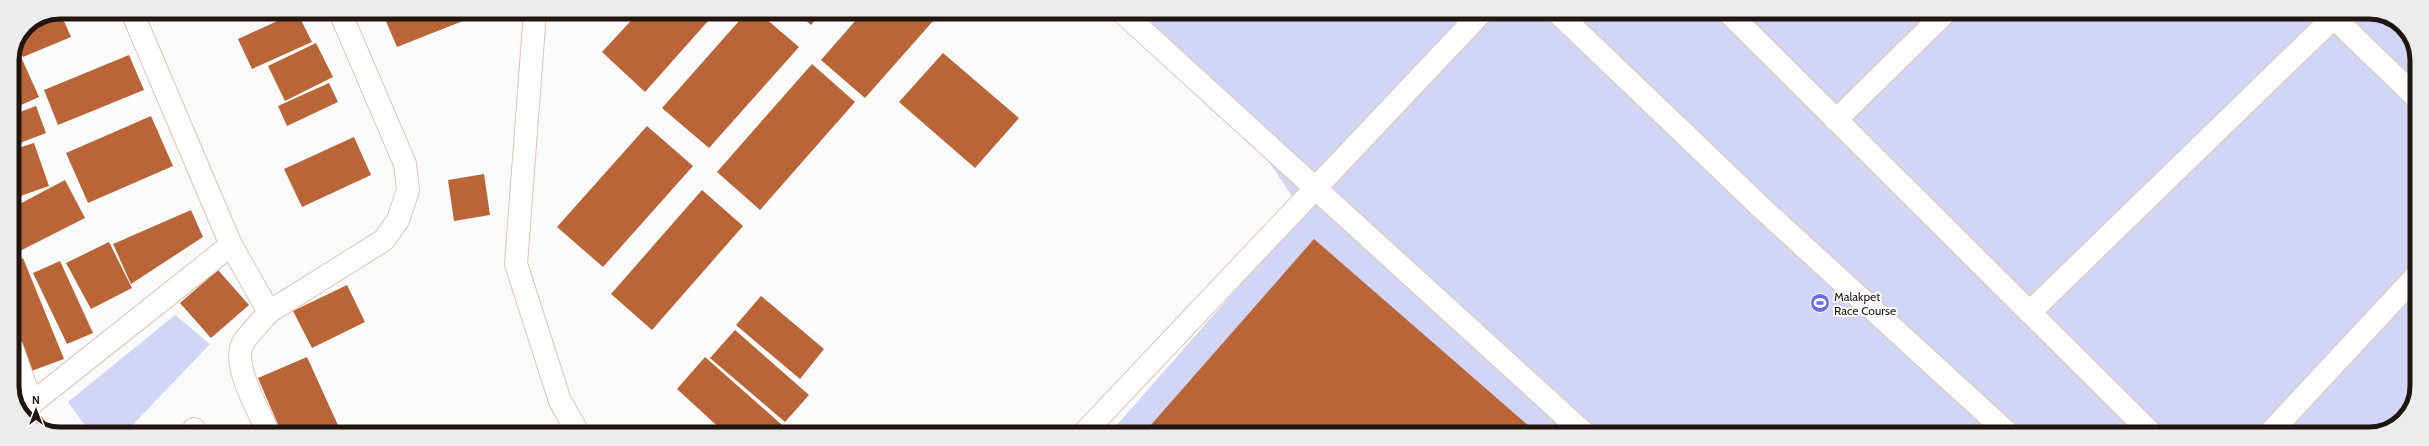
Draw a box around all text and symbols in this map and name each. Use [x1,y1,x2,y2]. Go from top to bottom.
place label: Malakpet Race Course [1834,289,1896,318]
sports icon: Malakpet Race Course [1809,292,1831,314]
north arrow [16,390,56,430]
text: N [32,393,40,407]

